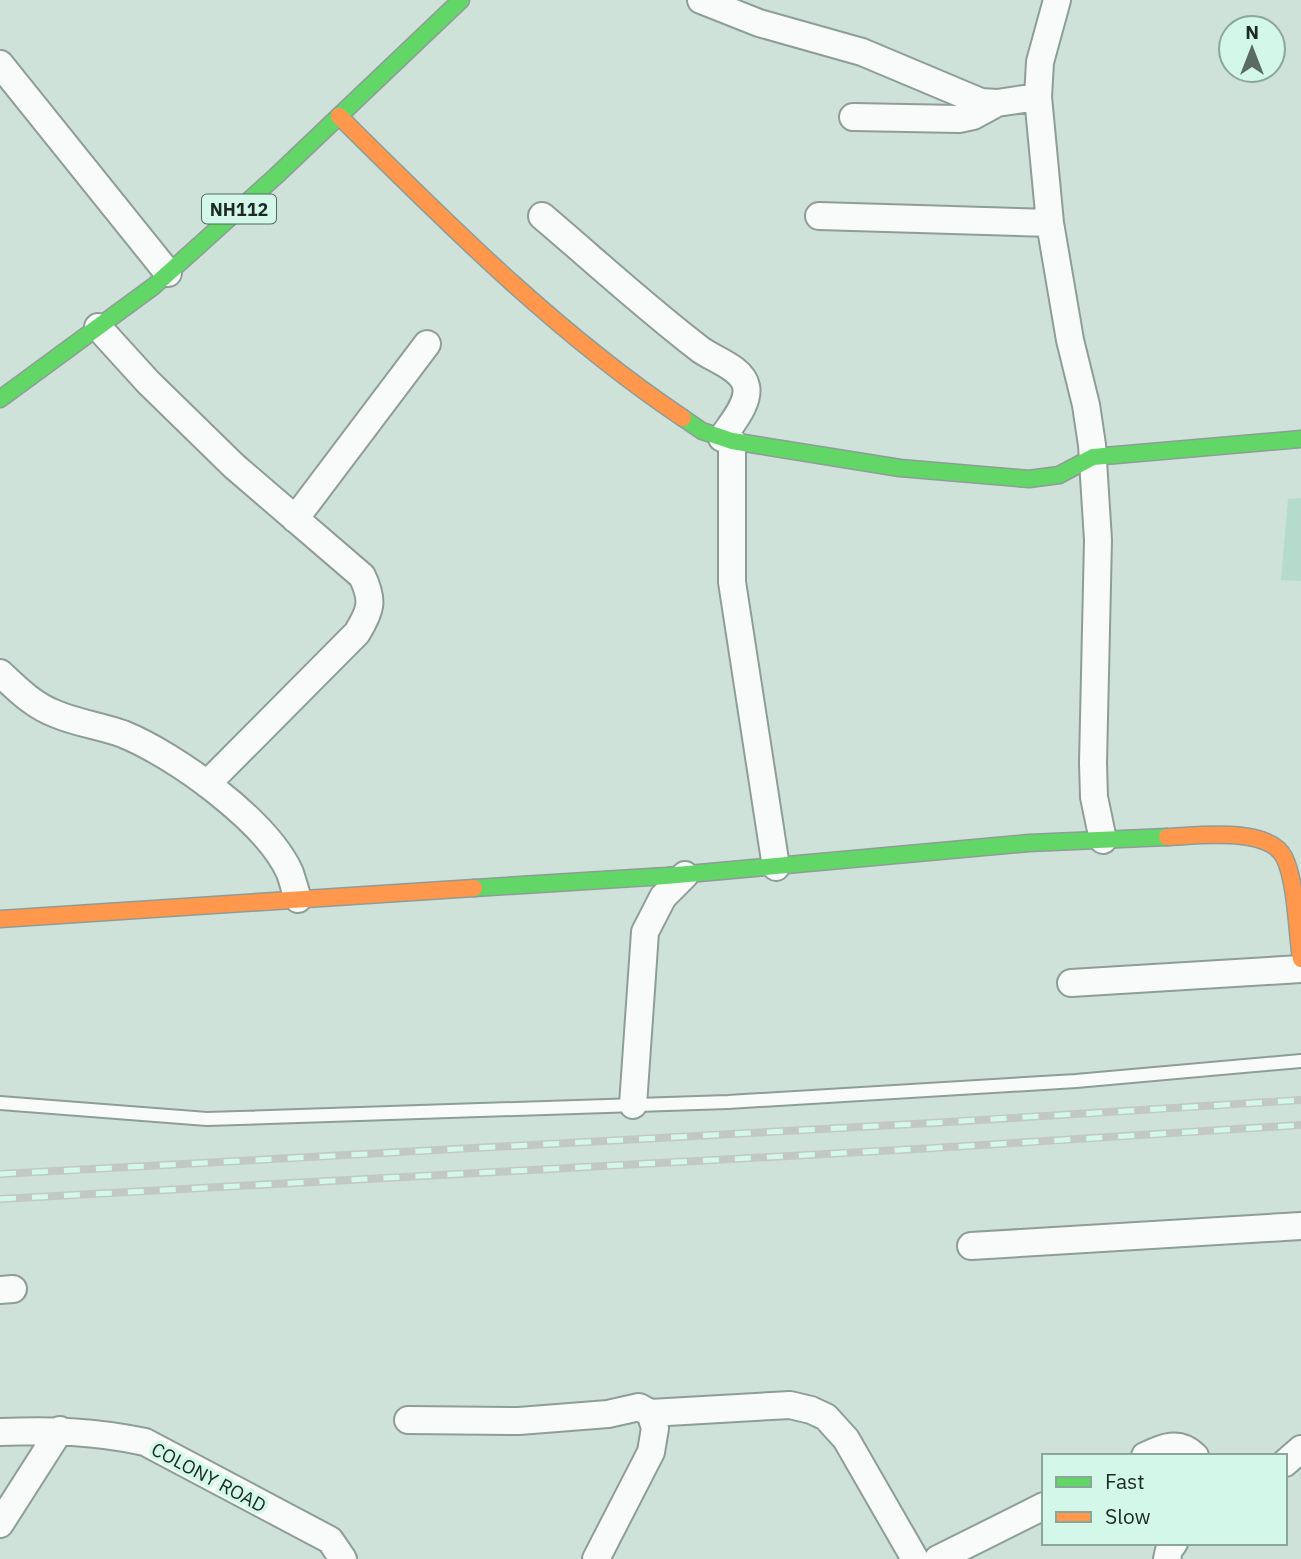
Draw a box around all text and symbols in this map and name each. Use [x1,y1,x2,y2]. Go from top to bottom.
north arrow [1217,14,1287,84]
text: N [1245,20,1259,44]
road number: NH112 [202,194,276,224]
street label: COLONY ROAD [147,1437,271,1517]
legend [1042,1454,1287,1545]
text: Fast [1105,1467,1145,1495]
text: Slow [1105,1502,1151,1530]

